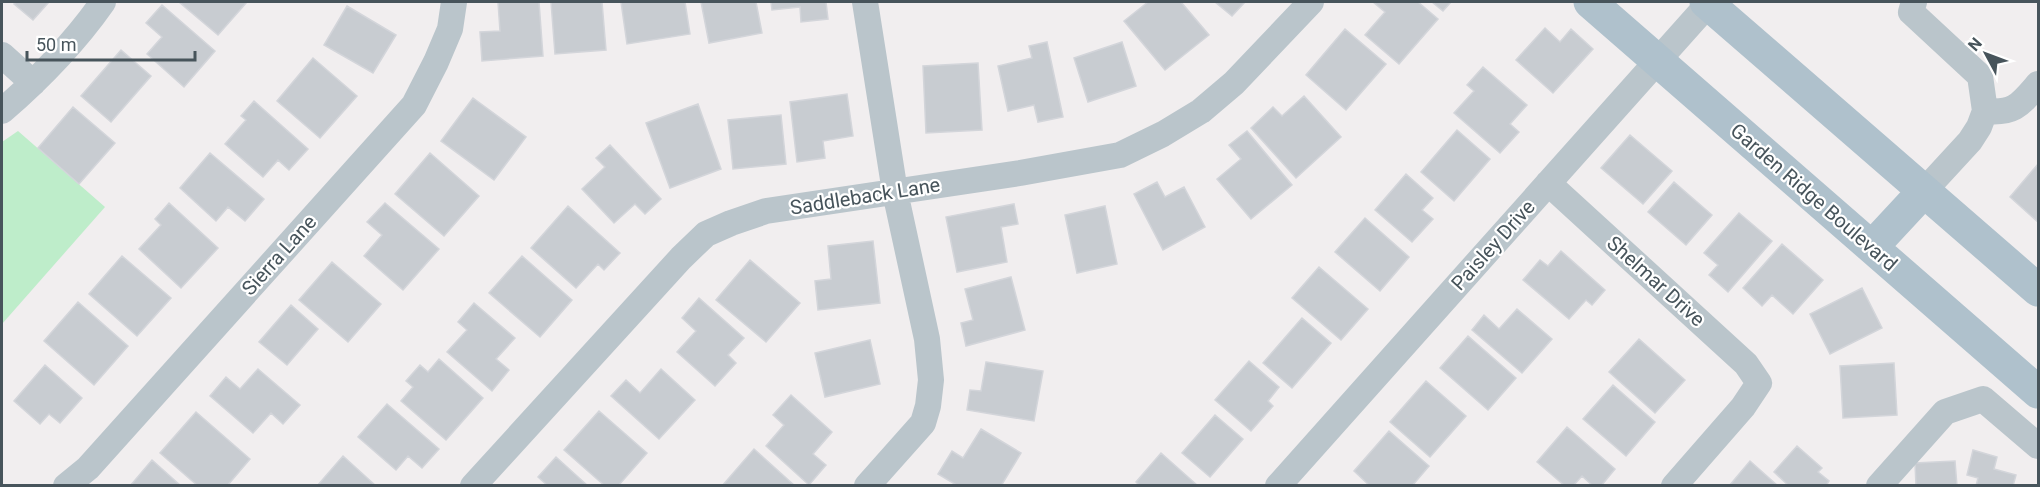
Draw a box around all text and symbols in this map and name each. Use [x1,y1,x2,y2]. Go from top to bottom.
scale bar [27,24,195,62]
north arrow [1956,24,2016,84]
text: 50 m [36,34,76,55]
text: N [1964,34,1986,55]
street label: Garden Ridge Boulevard [1726,118,1902,276]
street label: Saddleback Lane [788,172,942,220]
street label: Paisley Drive [1446,195,1540,295]
street label: Sierra Lane [237,210,321,300]
street label: Shelmar Drive [1602,231,1710,331]

